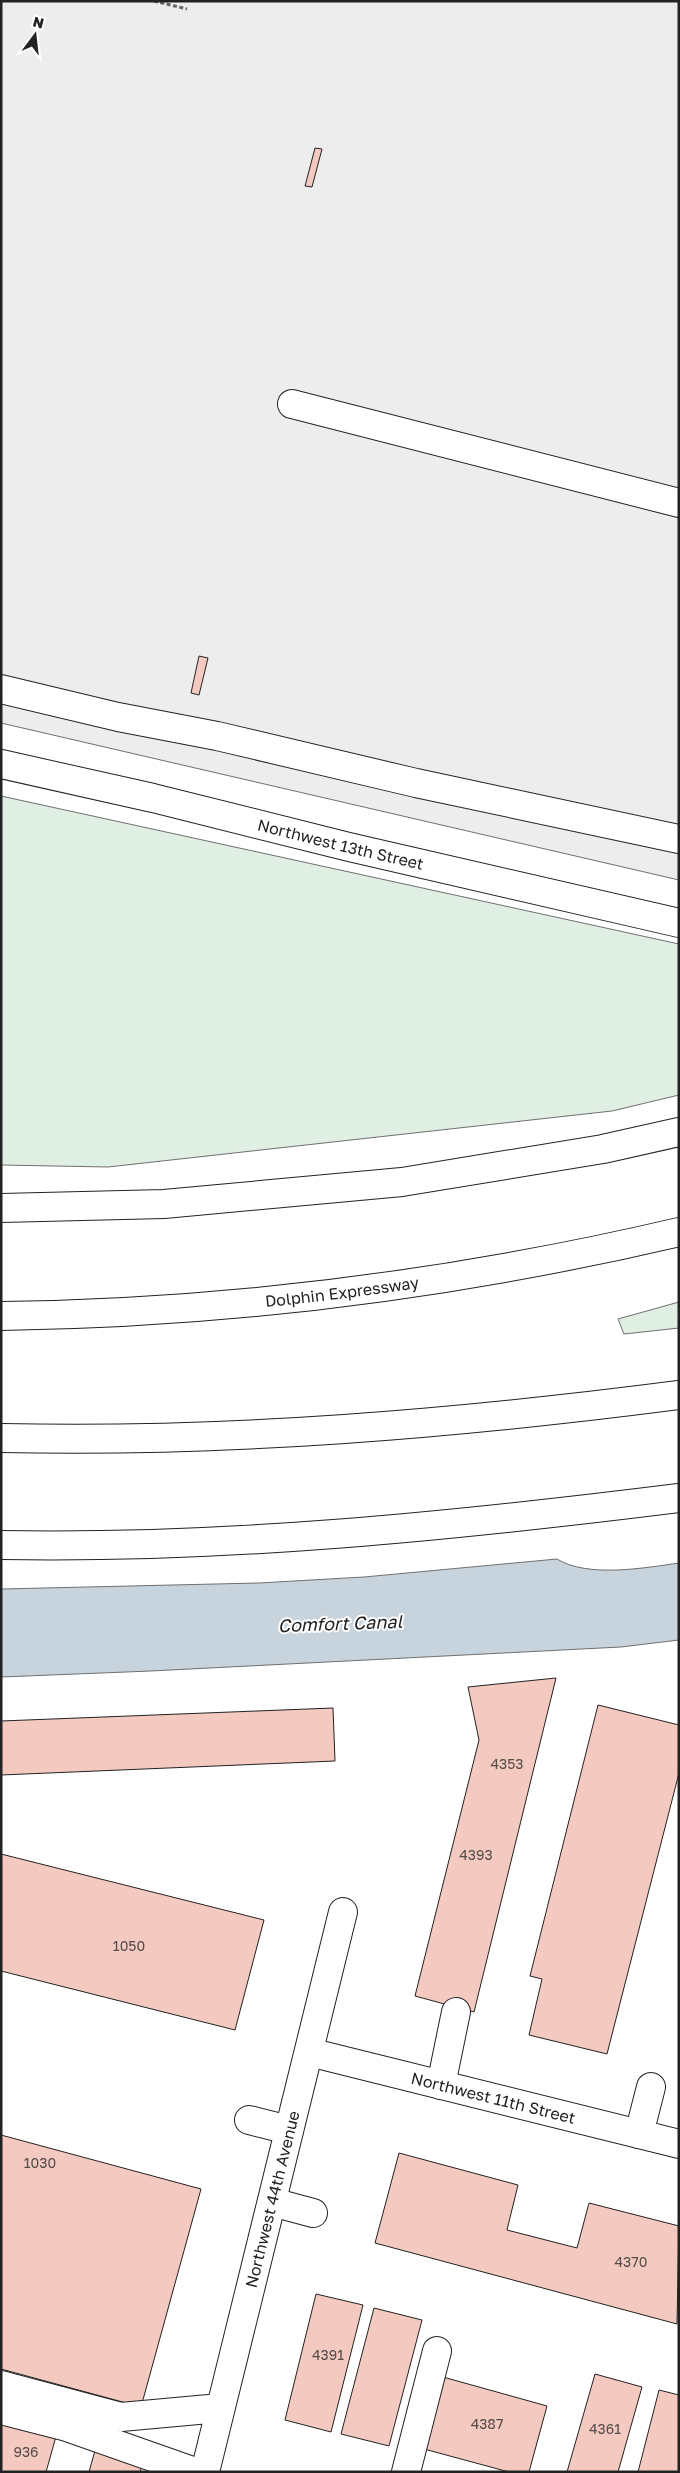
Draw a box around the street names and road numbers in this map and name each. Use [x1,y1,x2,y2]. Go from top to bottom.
street label: Northwest 13th Street [255,815,426,874]
street label: Dolphin Expressway [264,1272,420,1311]
street label: Northwest 11th Street [409,2068,578,2128]
street label: Northwest 44th Avenue [241,2109,304,2290]

